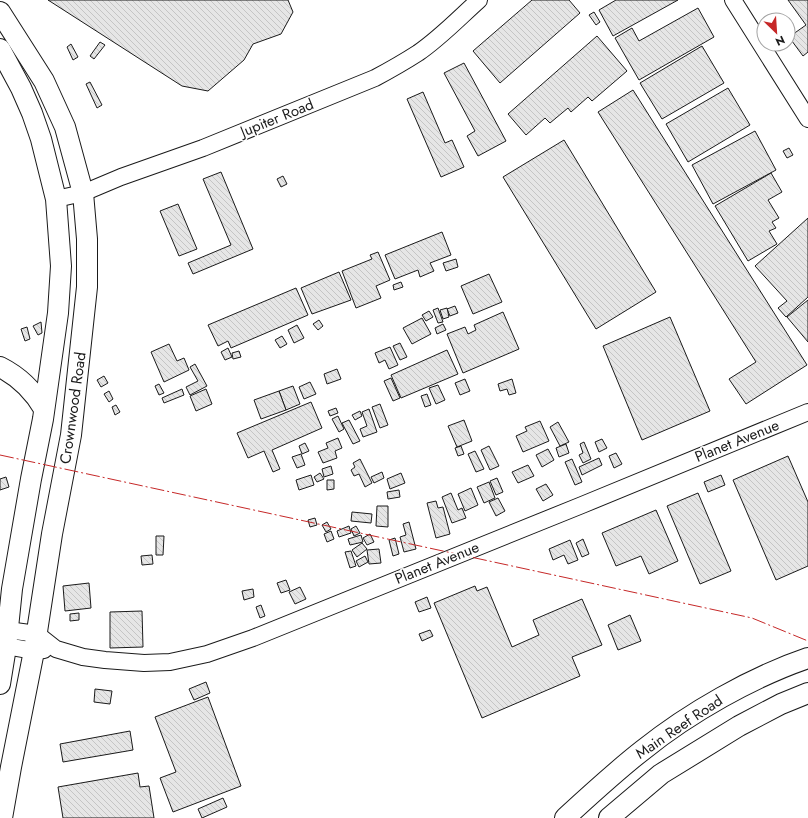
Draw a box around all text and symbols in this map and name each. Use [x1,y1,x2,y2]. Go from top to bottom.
north arrow [756,12,796,52]
text: N [773,32,788,50]
street label: Jupiter Road [235,93,317,143]
street label: Crownwood Road [54,351,92,465]
street label: Planet Avenue [691,414,783,468]
street label: Planet Avenue [391,536,483,590]
street label: Main Reef Road [631,690,727,764]

